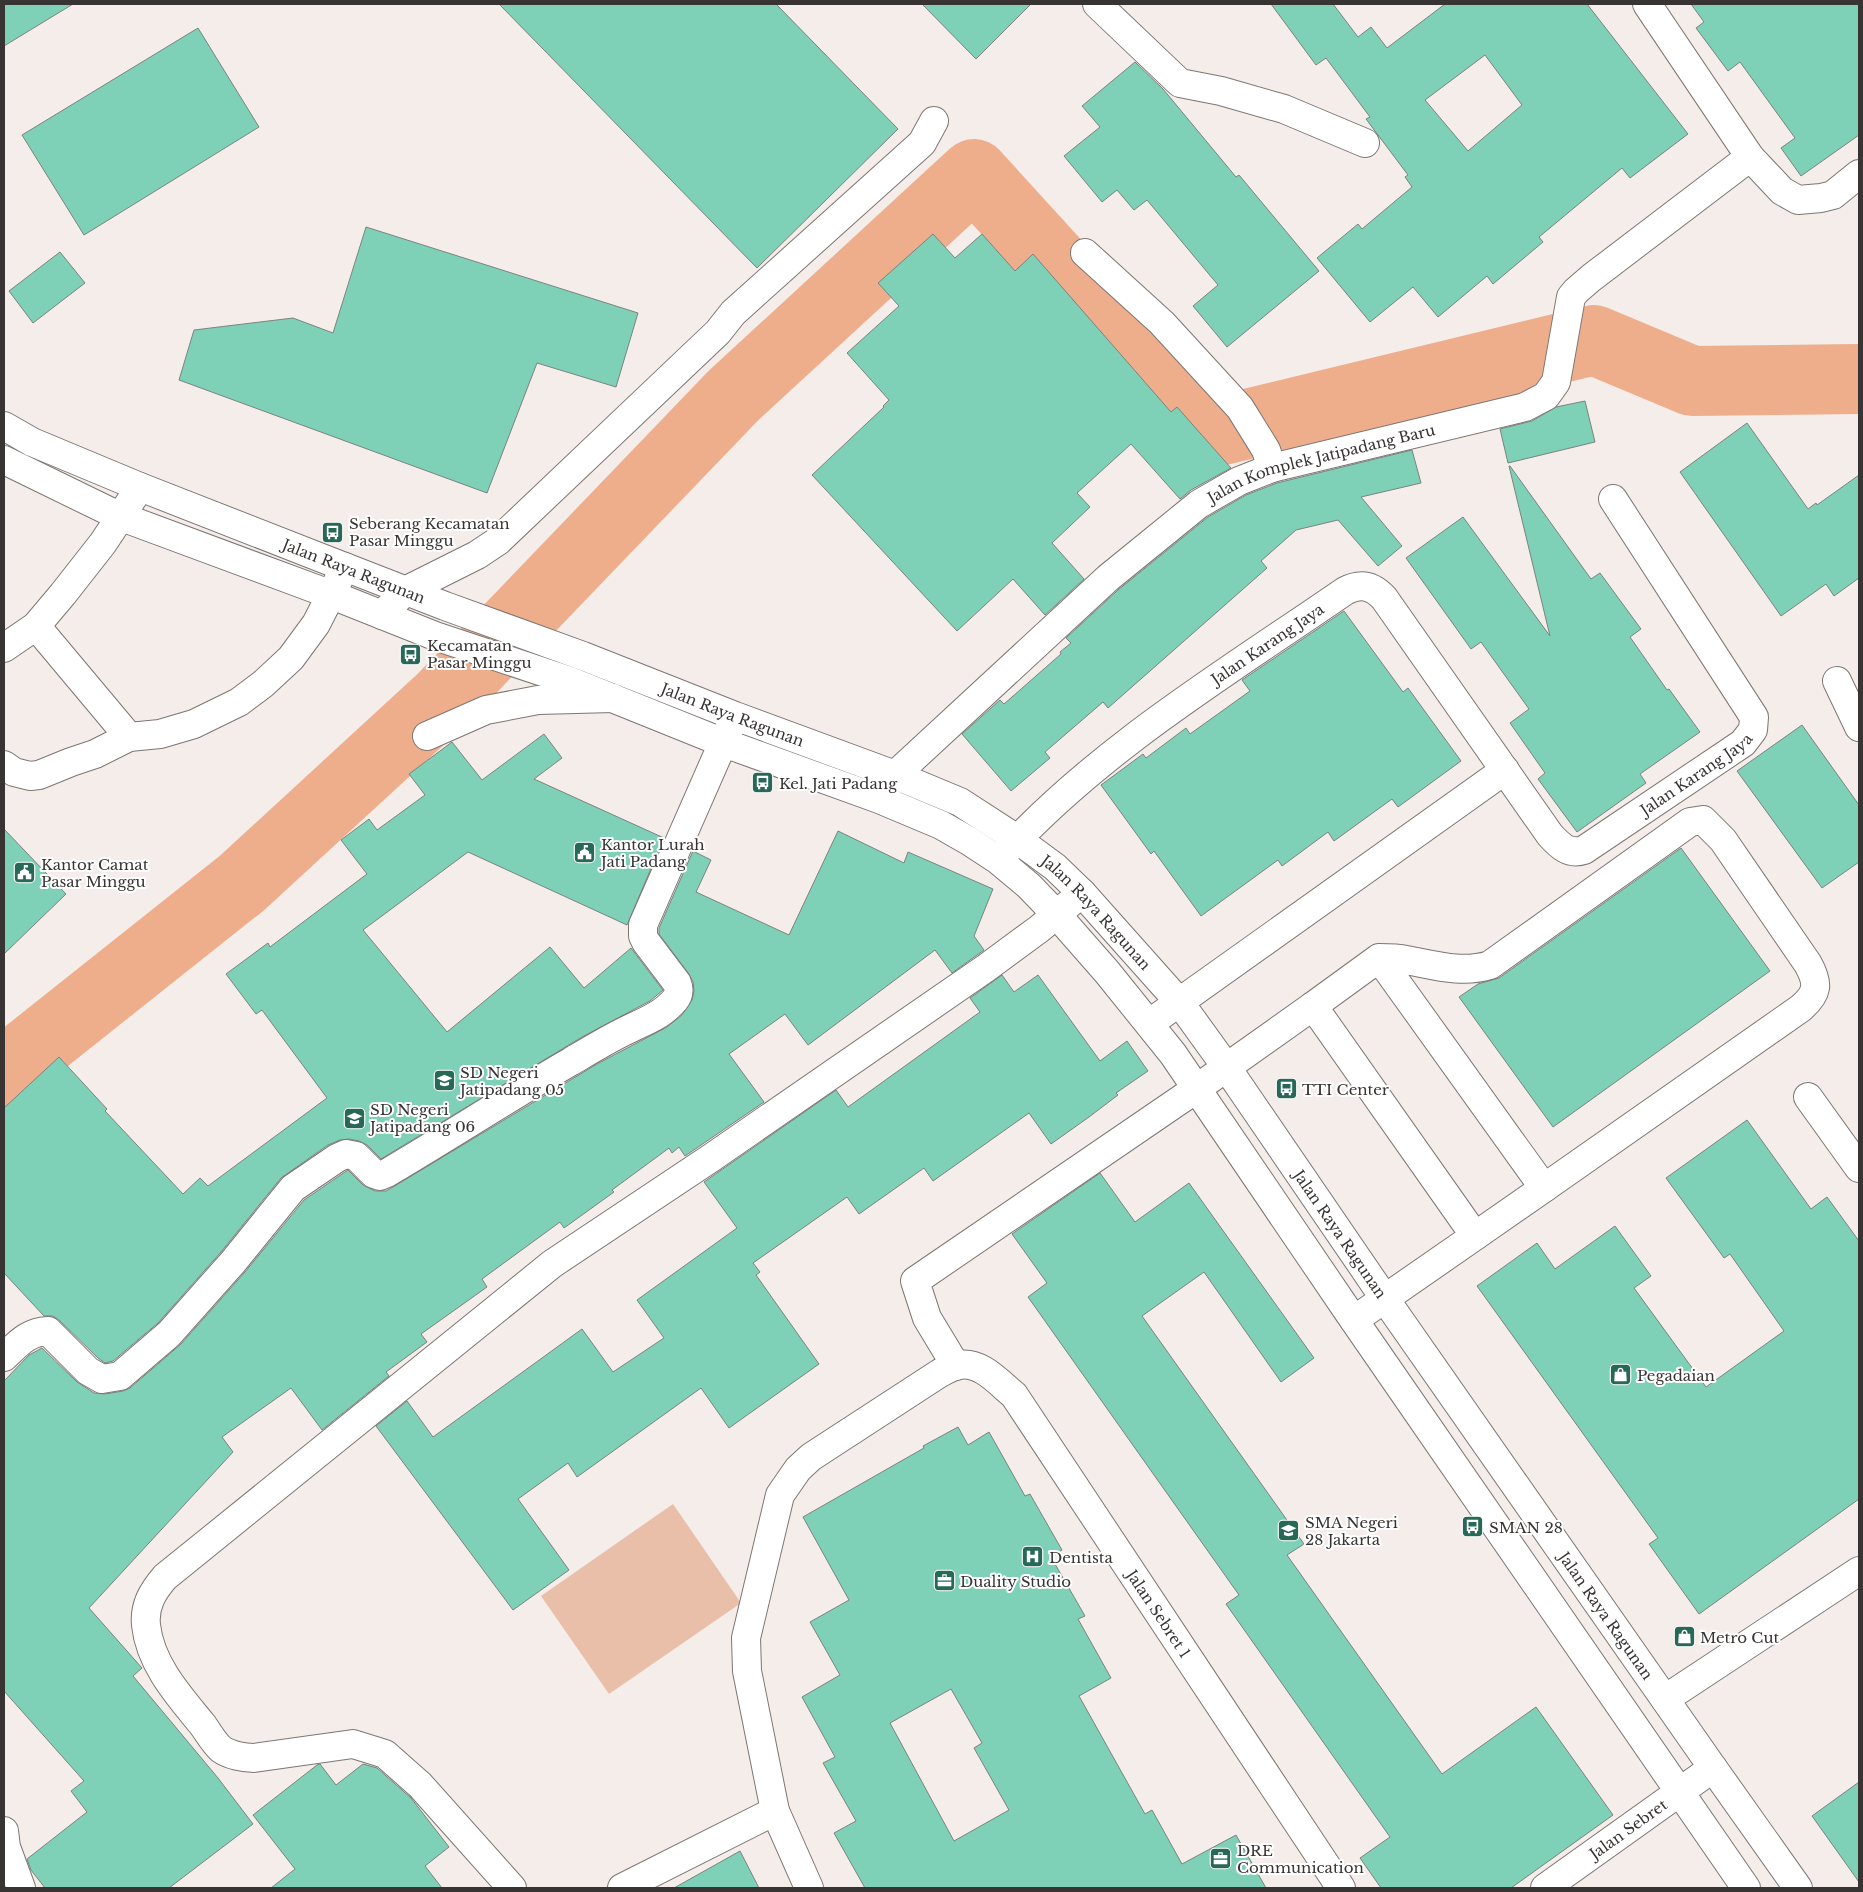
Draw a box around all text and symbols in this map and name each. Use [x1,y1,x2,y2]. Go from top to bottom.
street label: Jalan Komplek Jatipadang Baru [1202,420,1437,508]
place label: Seberang Kecamatan Pasar Minggu [349,514,510,550]
bus stop icon: Seberang Kecamatan Pasar Minggu [321,520,345,544]
street label: Jalan Raya Ragunan [278,534,428,607]
street label: Jalan Karang Jaya [1206,599,1328,690]
place label: Kecamatan Pasar Minggu [427,636,531,672]
bus stop icon: Kecamatan Pasar Minggu [399,642,423,666]
street label: Jalan Raya Ragunan [657,678,807,750]
street label: Jalan Karang Jaya [1635,729,1757,820]
bus stop icon: Kel. Jati Padang [751,771,775,795]
place label: Kel. Jati Padang [779,774,898,793]
place label: Kantor Lurah Jati Padang [599,835,705,871]
public building icon: Kantor Lurah Jati Padang [573,841,597,865]
street label: Jalan Raya Ragunan [1036,849,1155,974]
place label: Kantor Camat Pasar Minggu [41,855,149,891]
public building icon: Kantor Camat Pasar Minggu [13,861,37,885]
place label: SD Negeri Jatipadang 05 [458,1063,564,1099]
school or university icon: SD Negeri Jatipadang 05 [432,1069,456,1093]
bus stop icon: TTI Center [1274,1077,1298,1101]
place label: TTI Center [1302,1080,1390,1099]
place label: SD Negeri Jatipadang 06 [368,1100,475,1136]
school or university icon: SD Negeri Jatipadang 06 [342,1106,366,1130]
street label: Jalan Raya Ragunan [1289,1164,1391,1302]
shop icon: Pegadaian [1609,1363,1633,1387]
place label: Pegadaian [1637,1366,1715,1385]
place label: SMA Negeri 28 Jakarta [1305,1513,1398,1549]
bus stop icon: SMAN 28 [1461,1515,1485,1539]
place label: SMAN 28 [1489,1518,1563,1537]
school or university icon: SMA Negeri 28 Jakarta [1277,1519,1301,1543]
hospital icon: Dentista [1021,1545,1045,1569]
street label: Jalan Raya Ragunan [1554,1546,1658,1683]
place label: Dentista [1049,1548,1113,1567]
street label: Jalan Sebret 1 [1122,1564,1195,1661]
office icon: Duality Studio [932,1569,956,1593]
place label: Duality Studio [960,1572,1071,1591]
shop icon: Metro Cut [1672,1625,1696,1649]
place label: Metro Cut [1700,1628,1779,1647]
street label: Jalan Sebret [1584,1794,1671,1864]
place label: DRE Communication [1237,1841,1364,1877]
office icon: DRE Communication [1209,1847,1233,1871]

